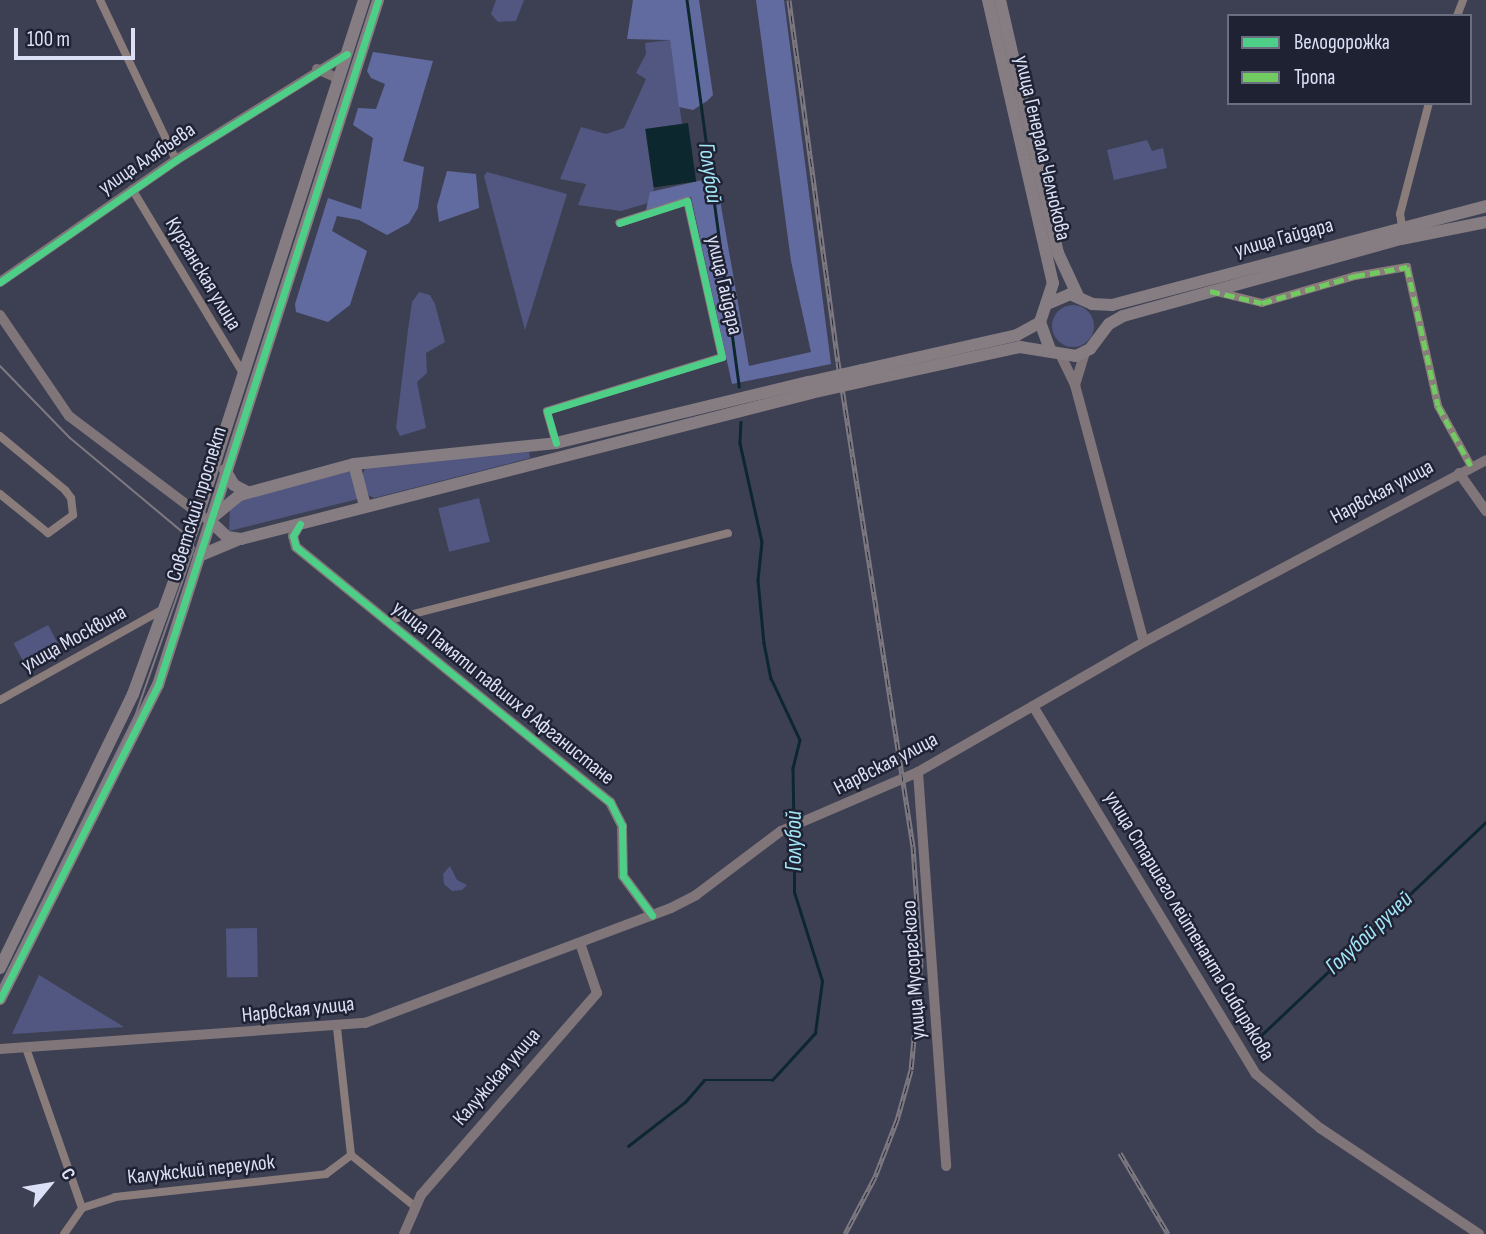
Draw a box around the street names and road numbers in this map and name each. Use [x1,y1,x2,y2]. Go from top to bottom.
street label: улица Генерала Челнокова [1008,53,1076,243]
street label: улица Алябьева [94,117,200,201]
street label: Курганская улица [159,213,247,335]
street label: улица Гайдара [1232,213,1336,263]
street label: улица Гайдара [700,233,748,337]
street label: Советский проспект [162,424,232,584]
street label: Нарвская улица [1326,454,1438,530]
street label: улица Памяти павших в Афганистане [387,595,619,791]
street label: улица Москвина [17,600,131,678]
street label: Нарвская улица [830,727,942,801]
street label: улица Старшего лейтенанта Сибирякова [1098,787,1280,1065]
street label: улица Мусоргского [897,900,931,1040]
street label: Нарвская улица [240,992,356,1028]
street label: Калужская улица [448,1023,546,1131]
street label: Калужский переулок [126,1150,276,1190]

